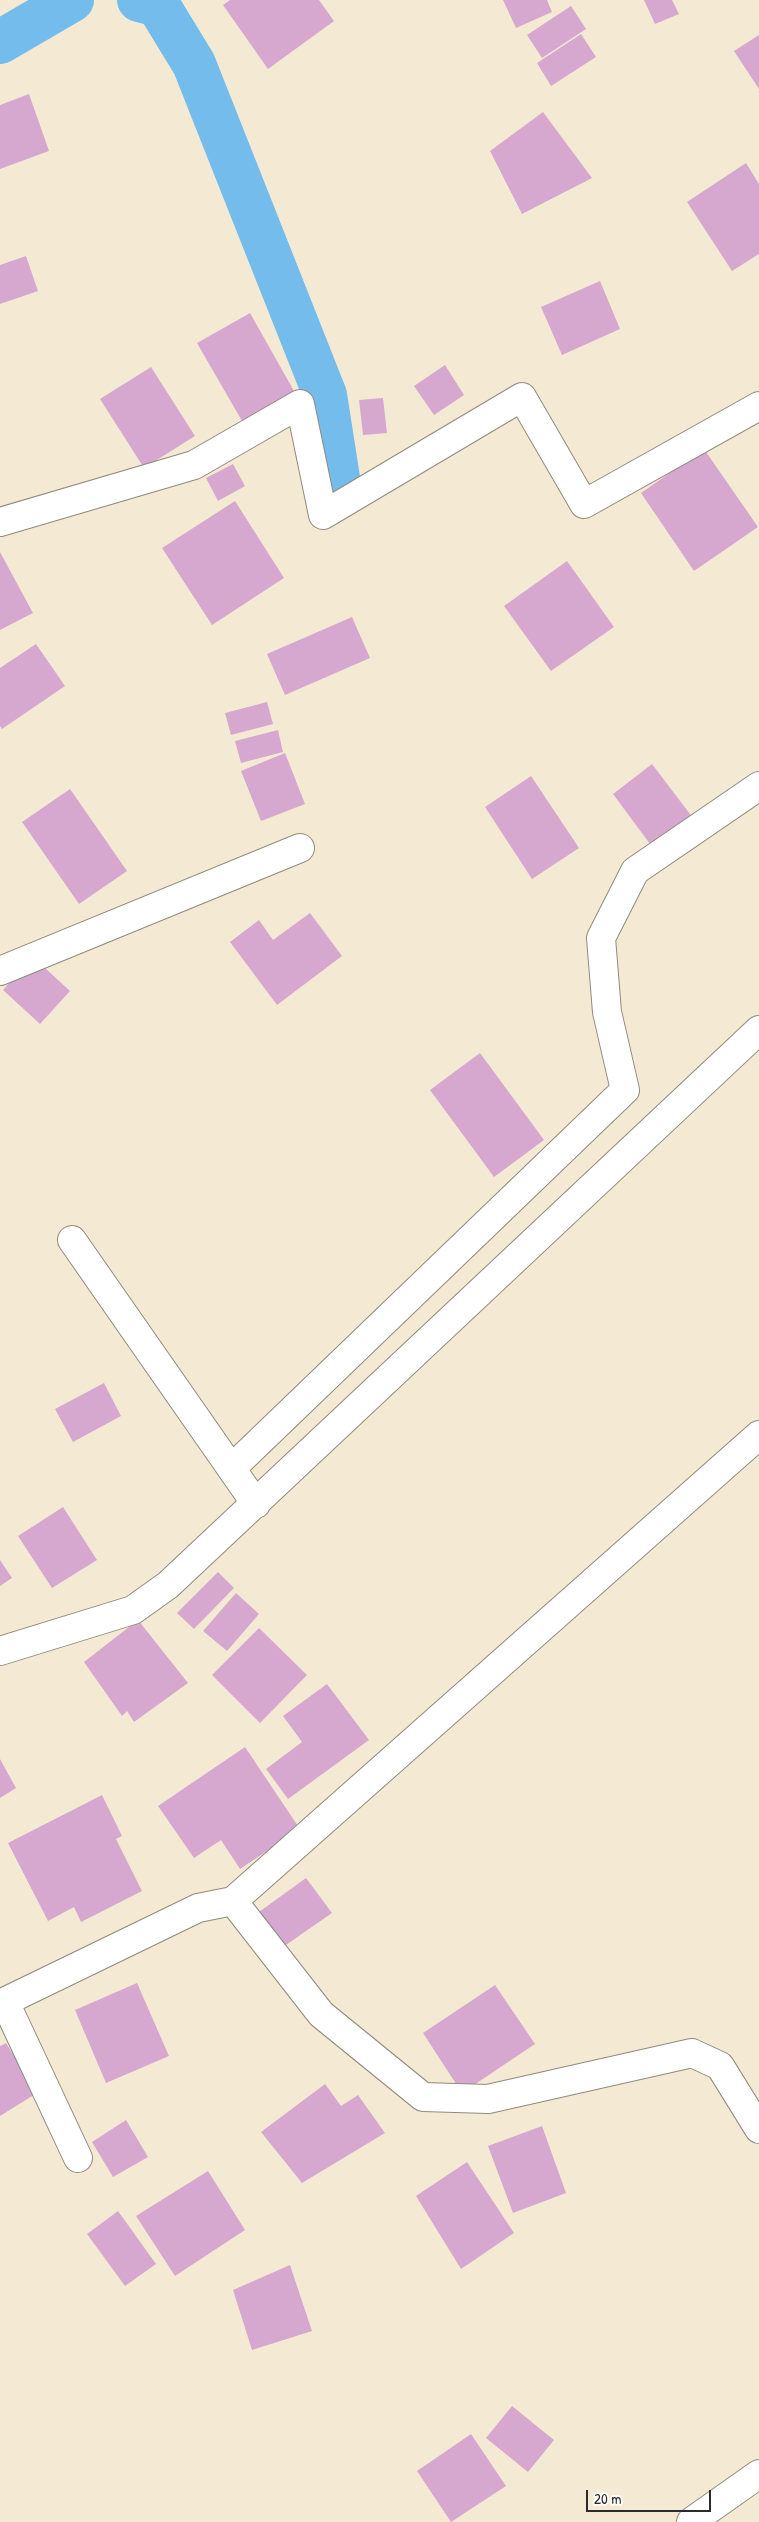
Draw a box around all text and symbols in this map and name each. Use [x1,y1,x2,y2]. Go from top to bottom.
scale bar [589,2480,714,2512]
text: 20 m [594,2488,621,2509]

